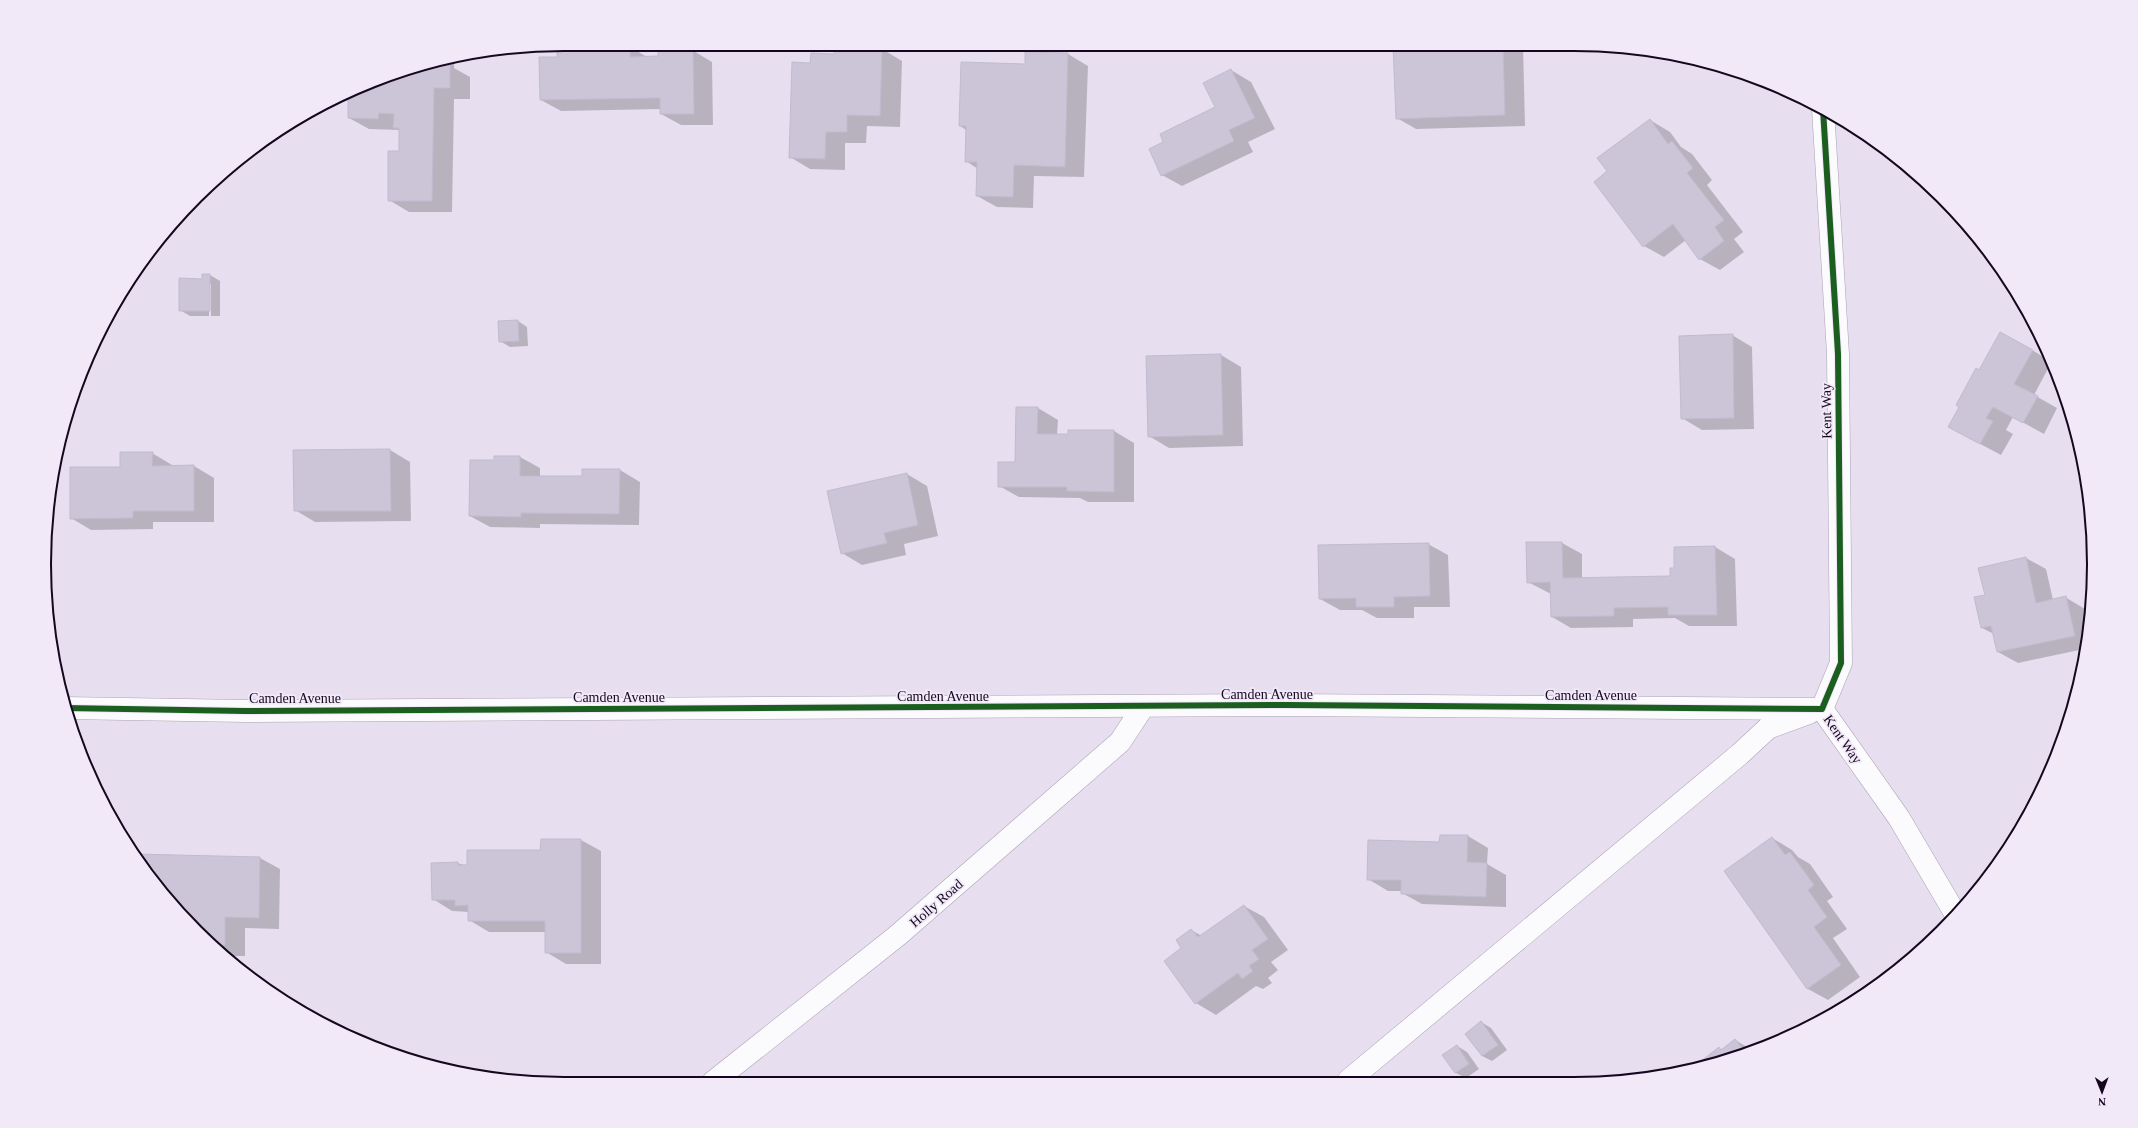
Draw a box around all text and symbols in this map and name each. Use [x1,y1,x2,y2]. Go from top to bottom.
street label: Kent Way [1819,383,1834,439]
street label: Camden Avenue [1221,687,1313,702]
street label: Camden Avenue [1545,688,1637,703]
street label: Camden Avenue [897,689,989,704]
street label: Camden Avenue [573,690,665,705]
street label: Camden Avenue [249,691,341,706]
street label: Kent Way [1820,712,1865,766]
street label: Holly Road [907,876,966,930]
north arrow [2082,1072,2122,1112]
text: N [2098,1096,2106,1108]

